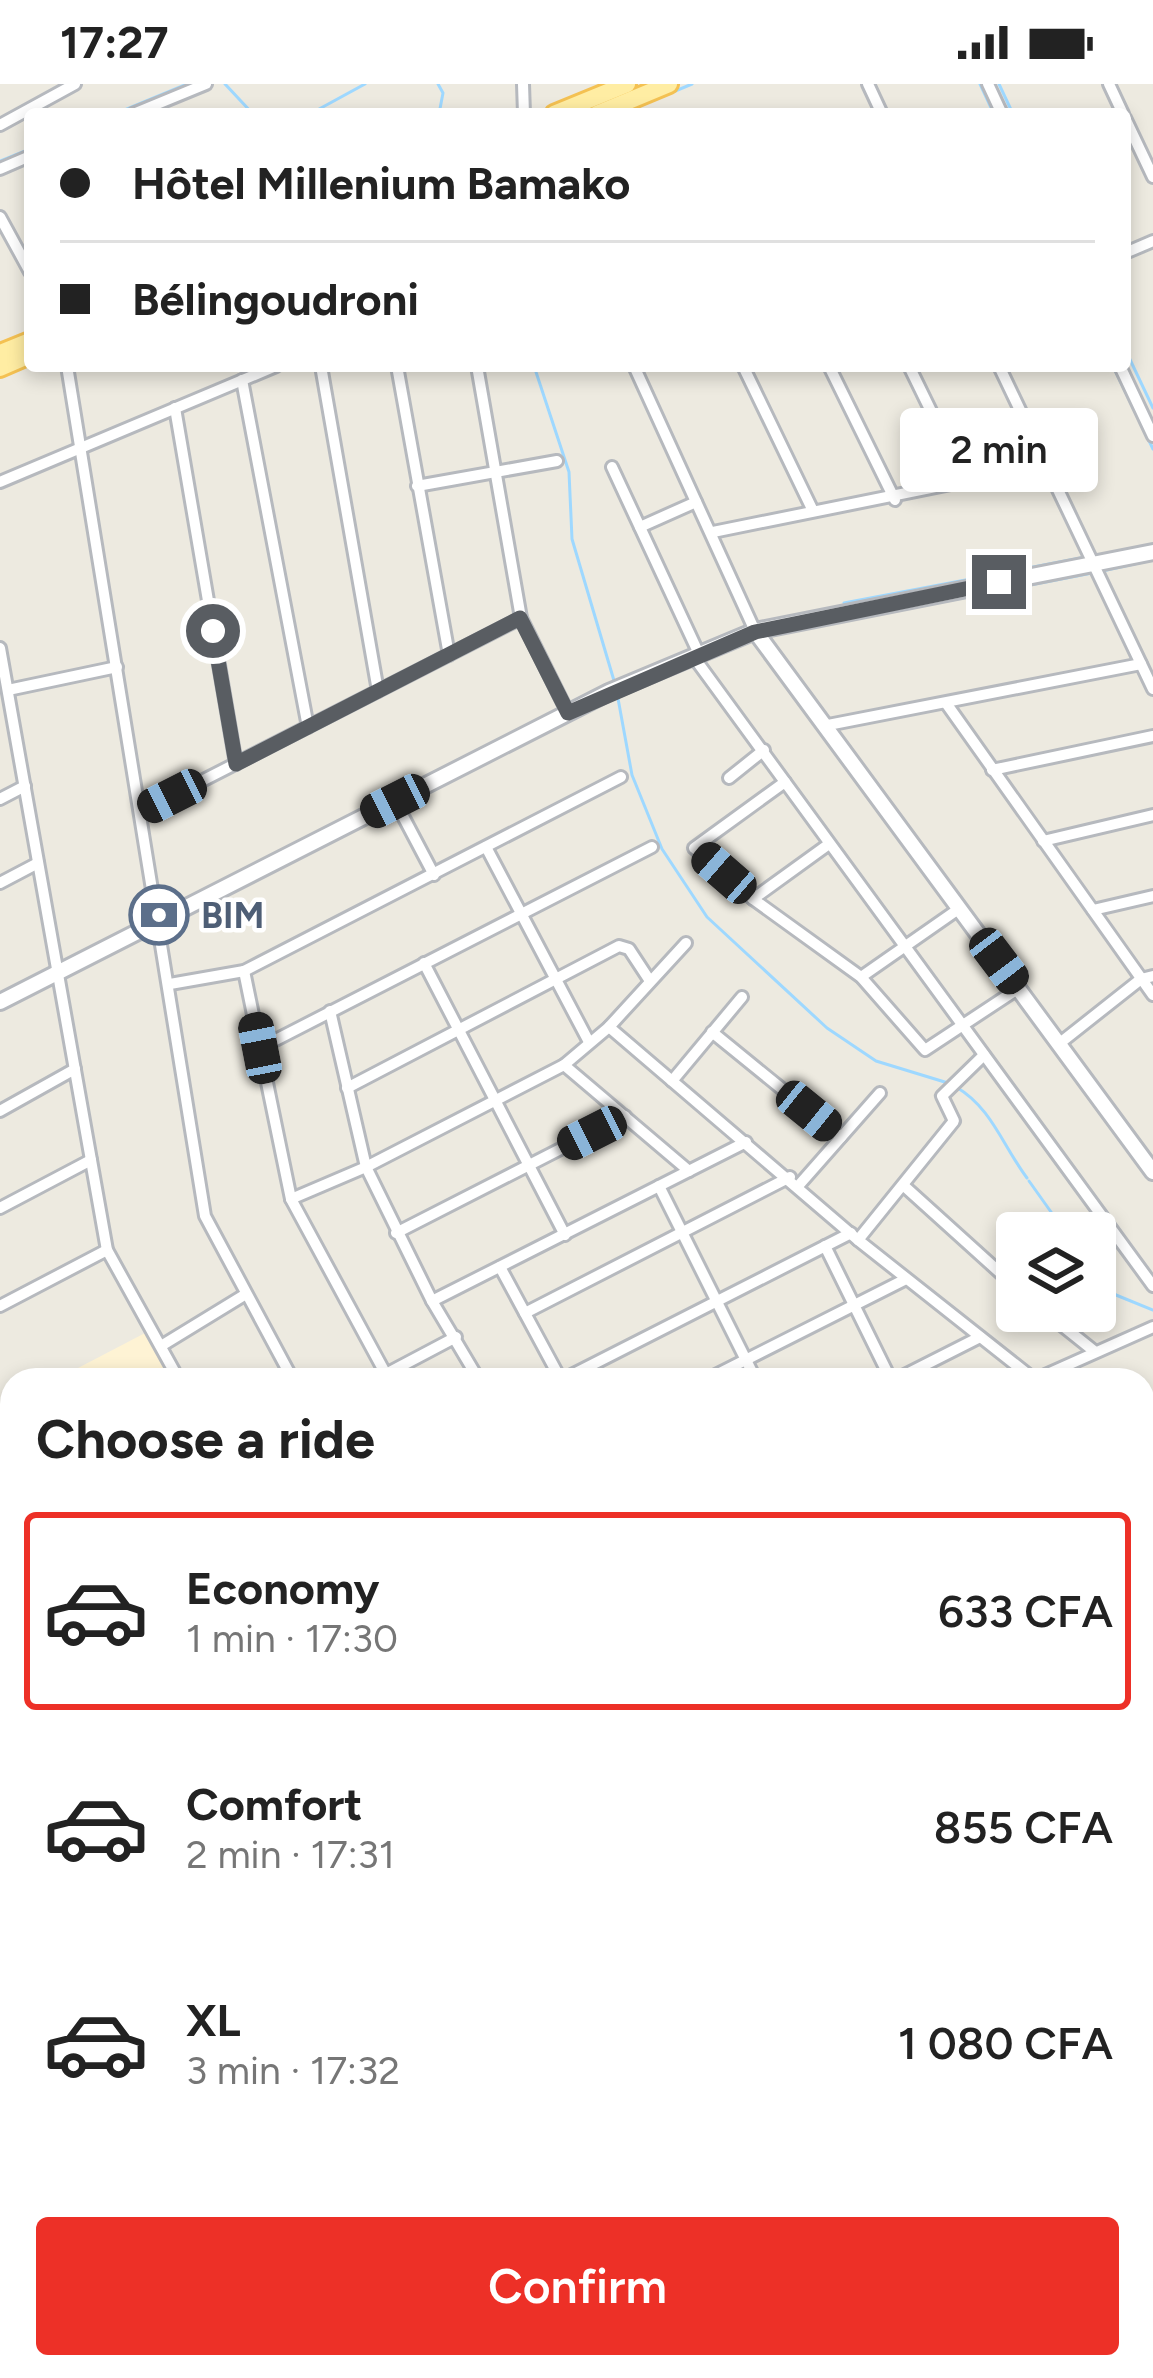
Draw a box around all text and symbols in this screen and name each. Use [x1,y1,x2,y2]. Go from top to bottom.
text: 17:27 [60,15,169,69]
text: Hôtel Millenium Bamako [132,156,631,210]
text: Bélingoudroni [132,272,419,326]
callout: 2 min [900,408,1098,492]
text: 2 min [950,426,1048,473]
route end [972,555,1026,609]
route start [186,604,240,658]
car [132,764,212,828]
car [355,769,435,833]
car [685,836,763,910]
bank icon: BIM [128,884,190,946]
place label: BIM [201,894,264,937]
car [963,921,1035,1001]
car [235,1009,285,1087]
car [770,1074,848,1148]
car [552,1101,632,1165]
map controls [996,1212,1116,1332]
button: layers [996,1212,1116,1332]
text: Choose a ride [36,1407,375,1472]
icon: car [42,1557,150,1665]
text: Economy [186,1561,379,1615]
text: 633 CFA [938,1584,1113,1638]
text: 1 min · 17:30 [186,1615,398,1662]
icon: car [42,1773,150,1881]
text: Comfort [186,1777,362,1831]
text: 855 CFA [934,1800,1113,1854]
text: 2 min · 17:31 [186,1831,395,1878]
icon: car [42,1989,150,2097]
text: XL [186,1993,241,2047]
text: 1 080 CFA [898,2016,1113,2070]
text: 3 min · 17:32 [186,2047,400,2094]
button: Confirm [36,2217,1119,2355]

